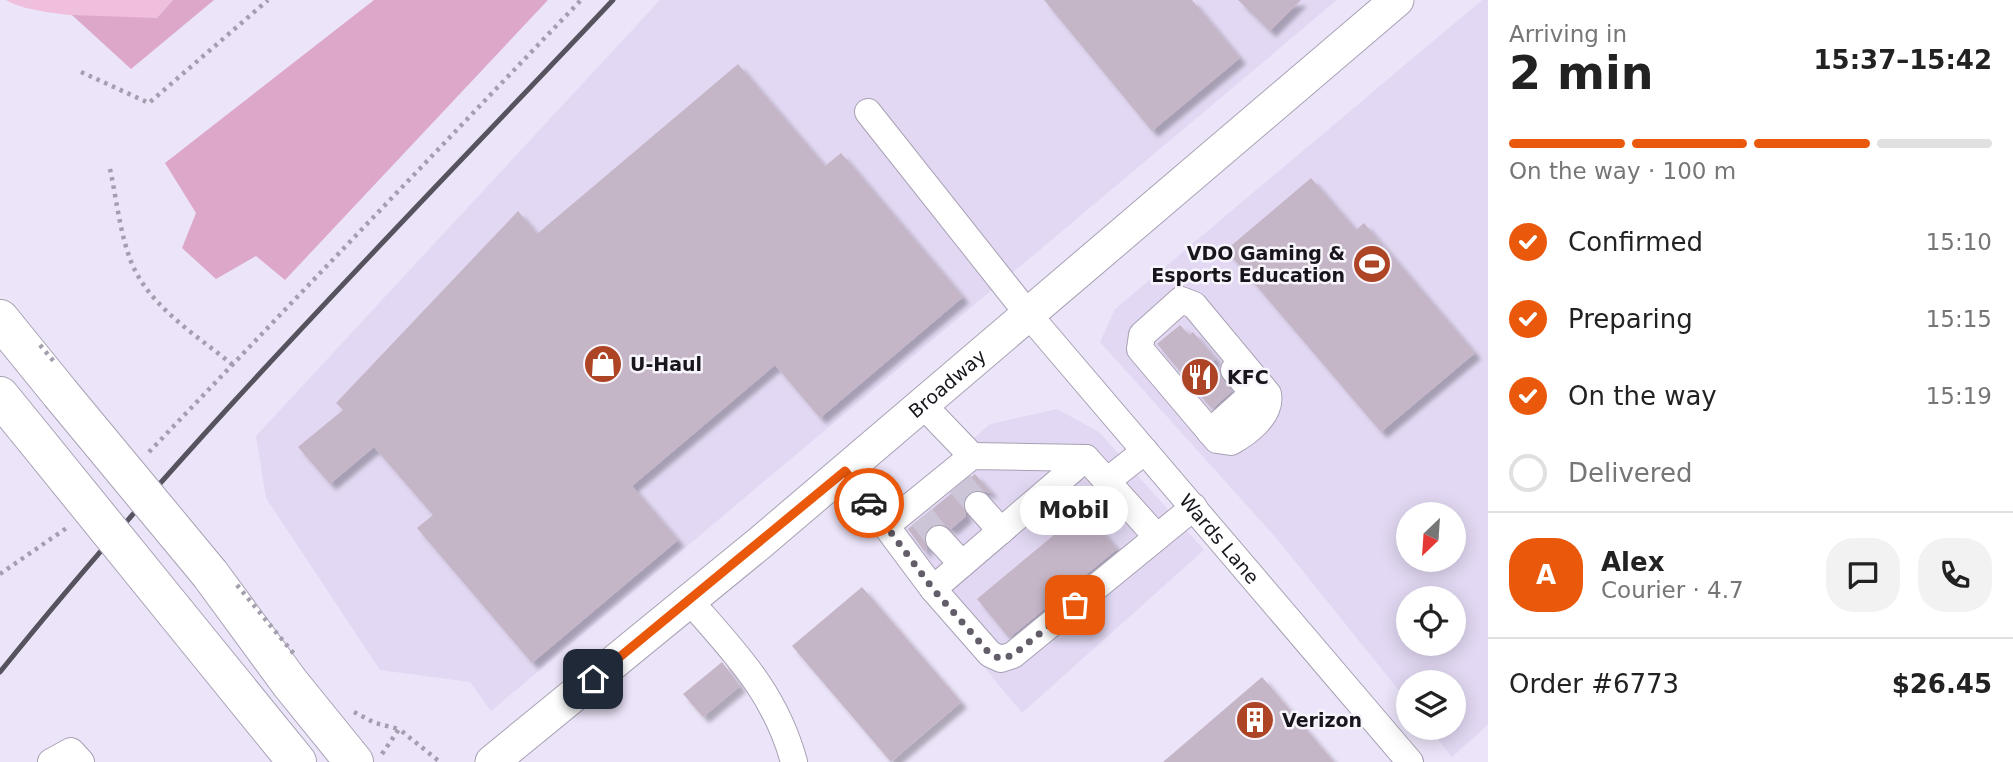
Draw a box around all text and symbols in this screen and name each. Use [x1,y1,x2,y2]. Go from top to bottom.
text: Arriving in [1509,21,1627,47]
text: 15:37–15:42 [1813,45,1992,75]
text: 2 min [1509,46,1653,100]
text: On the way · 100 m [1509,158,1736,184]
icon: check [1509,223,1547,261]
text: Confirmed [1568,227,1703,257]
text: 15:10 [1926,229,1992,255]
place label: VDO Gaming & Esports Education [1151,242,1345,286]
sports icon: VDO Gaming & Esports Education [1351,243,1393,285]
icon: check [1509,300,1547,338]
text: Preparing [1568,304,1693,334]
text: 15:15 [1926,306,1992,332]
shop icon: U-Haul [582,343,624,385]
street label: Broadway [904,344,990,422]
place label: U-Haul [630,353,702,375]
restaurant icon: KFC [1179,356,1221,398]
place label: KFC [1227,366,1269,388]
icon: check [1509,377,1547,415]
text: On the way [1568,381,1717,411]
text: 15:19 [1926,383,1992,409]
text: Delivered [1568,458,1692,488]
courier [834,468,904,538]
icon: car [850,484,888,522]
callout: Mobil [1021,486,1129,535]
street label: Wards Lane [1175,489,1264,588]
text: Mobil [1039,497,1109,523]
north arrow [1396,502,1466,572]
map controls [1396,502,1466,740]
button: chat [1826,538,1900,612]
button: phone [1918,538,1992,612]
text: Alex [1601,547,1664,577]
text: A [1536,560,1556,590]
pin [1045,575,1105,635]
text: Courier · 4.7 [1601,577,1744,603]
icon: bag [1056,586,1094,624]
button: locate [1396,586,1466,656]
pin [563,649,623,709]
icon: home [574,660,612,698]
text: Order #6773 [1509,669,1679,699]
text: $26.45 [1892,669,1992,699]
button: layers [1396,670,1466,740]
building icon: Verizon [1234,699,1276,741]
place label: Verizon [1282,709,1362,731]

